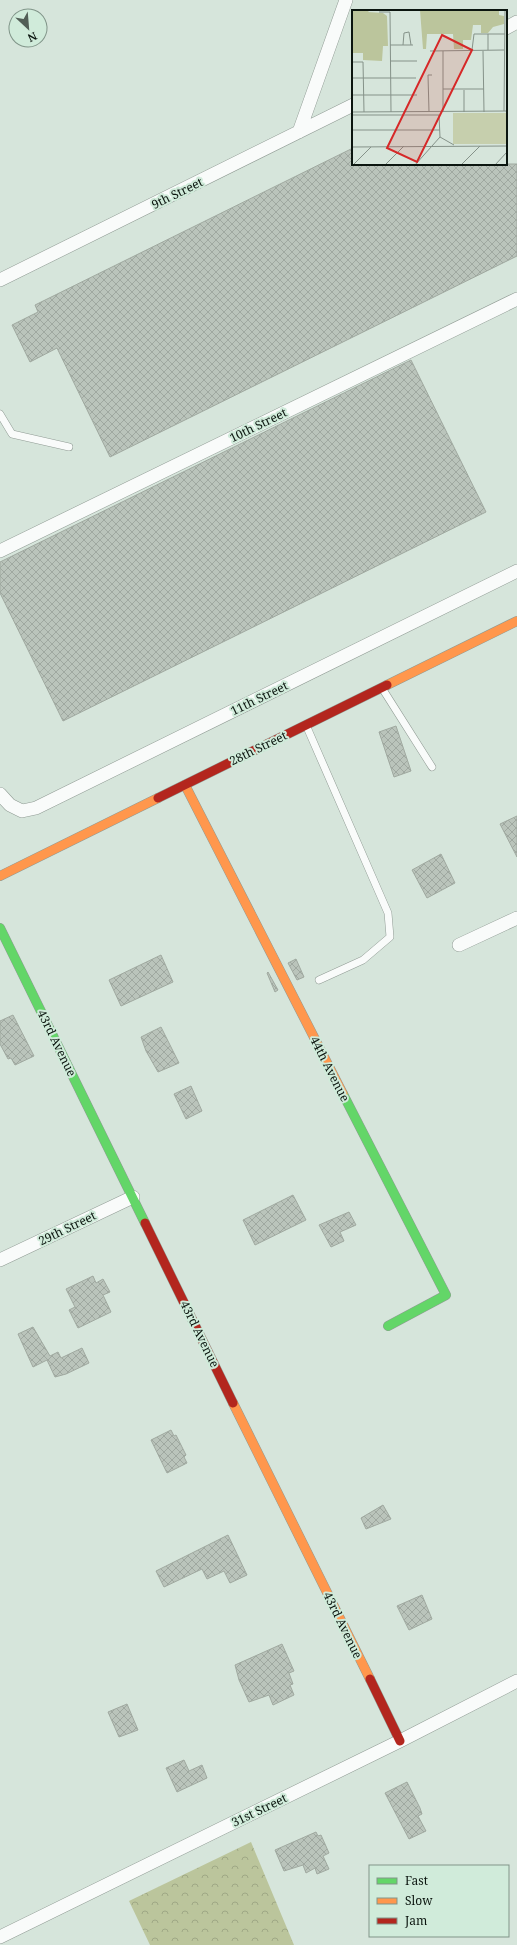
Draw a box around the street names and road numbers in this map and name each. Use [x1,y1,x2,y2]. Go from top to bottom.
street label: 9th Street [148,173,206,213]
street label: 10th Street [226,404,290,446]
street label: 11th Street [227,677,291,719]
street label: 28th Street [226,727,290,769]
street label: 43rd Avenue [33,1007,81,1079]
street label: 44th Avenue [306,1033,354,1105]
street label: 29th Street [35,1207,99,1249]
street label: 43rd Avenue [176,1298,224,1370]
street label: 43rd Avenue [319,1589,367,1661]
street label: 31st Street [228,1789,290,1831]

